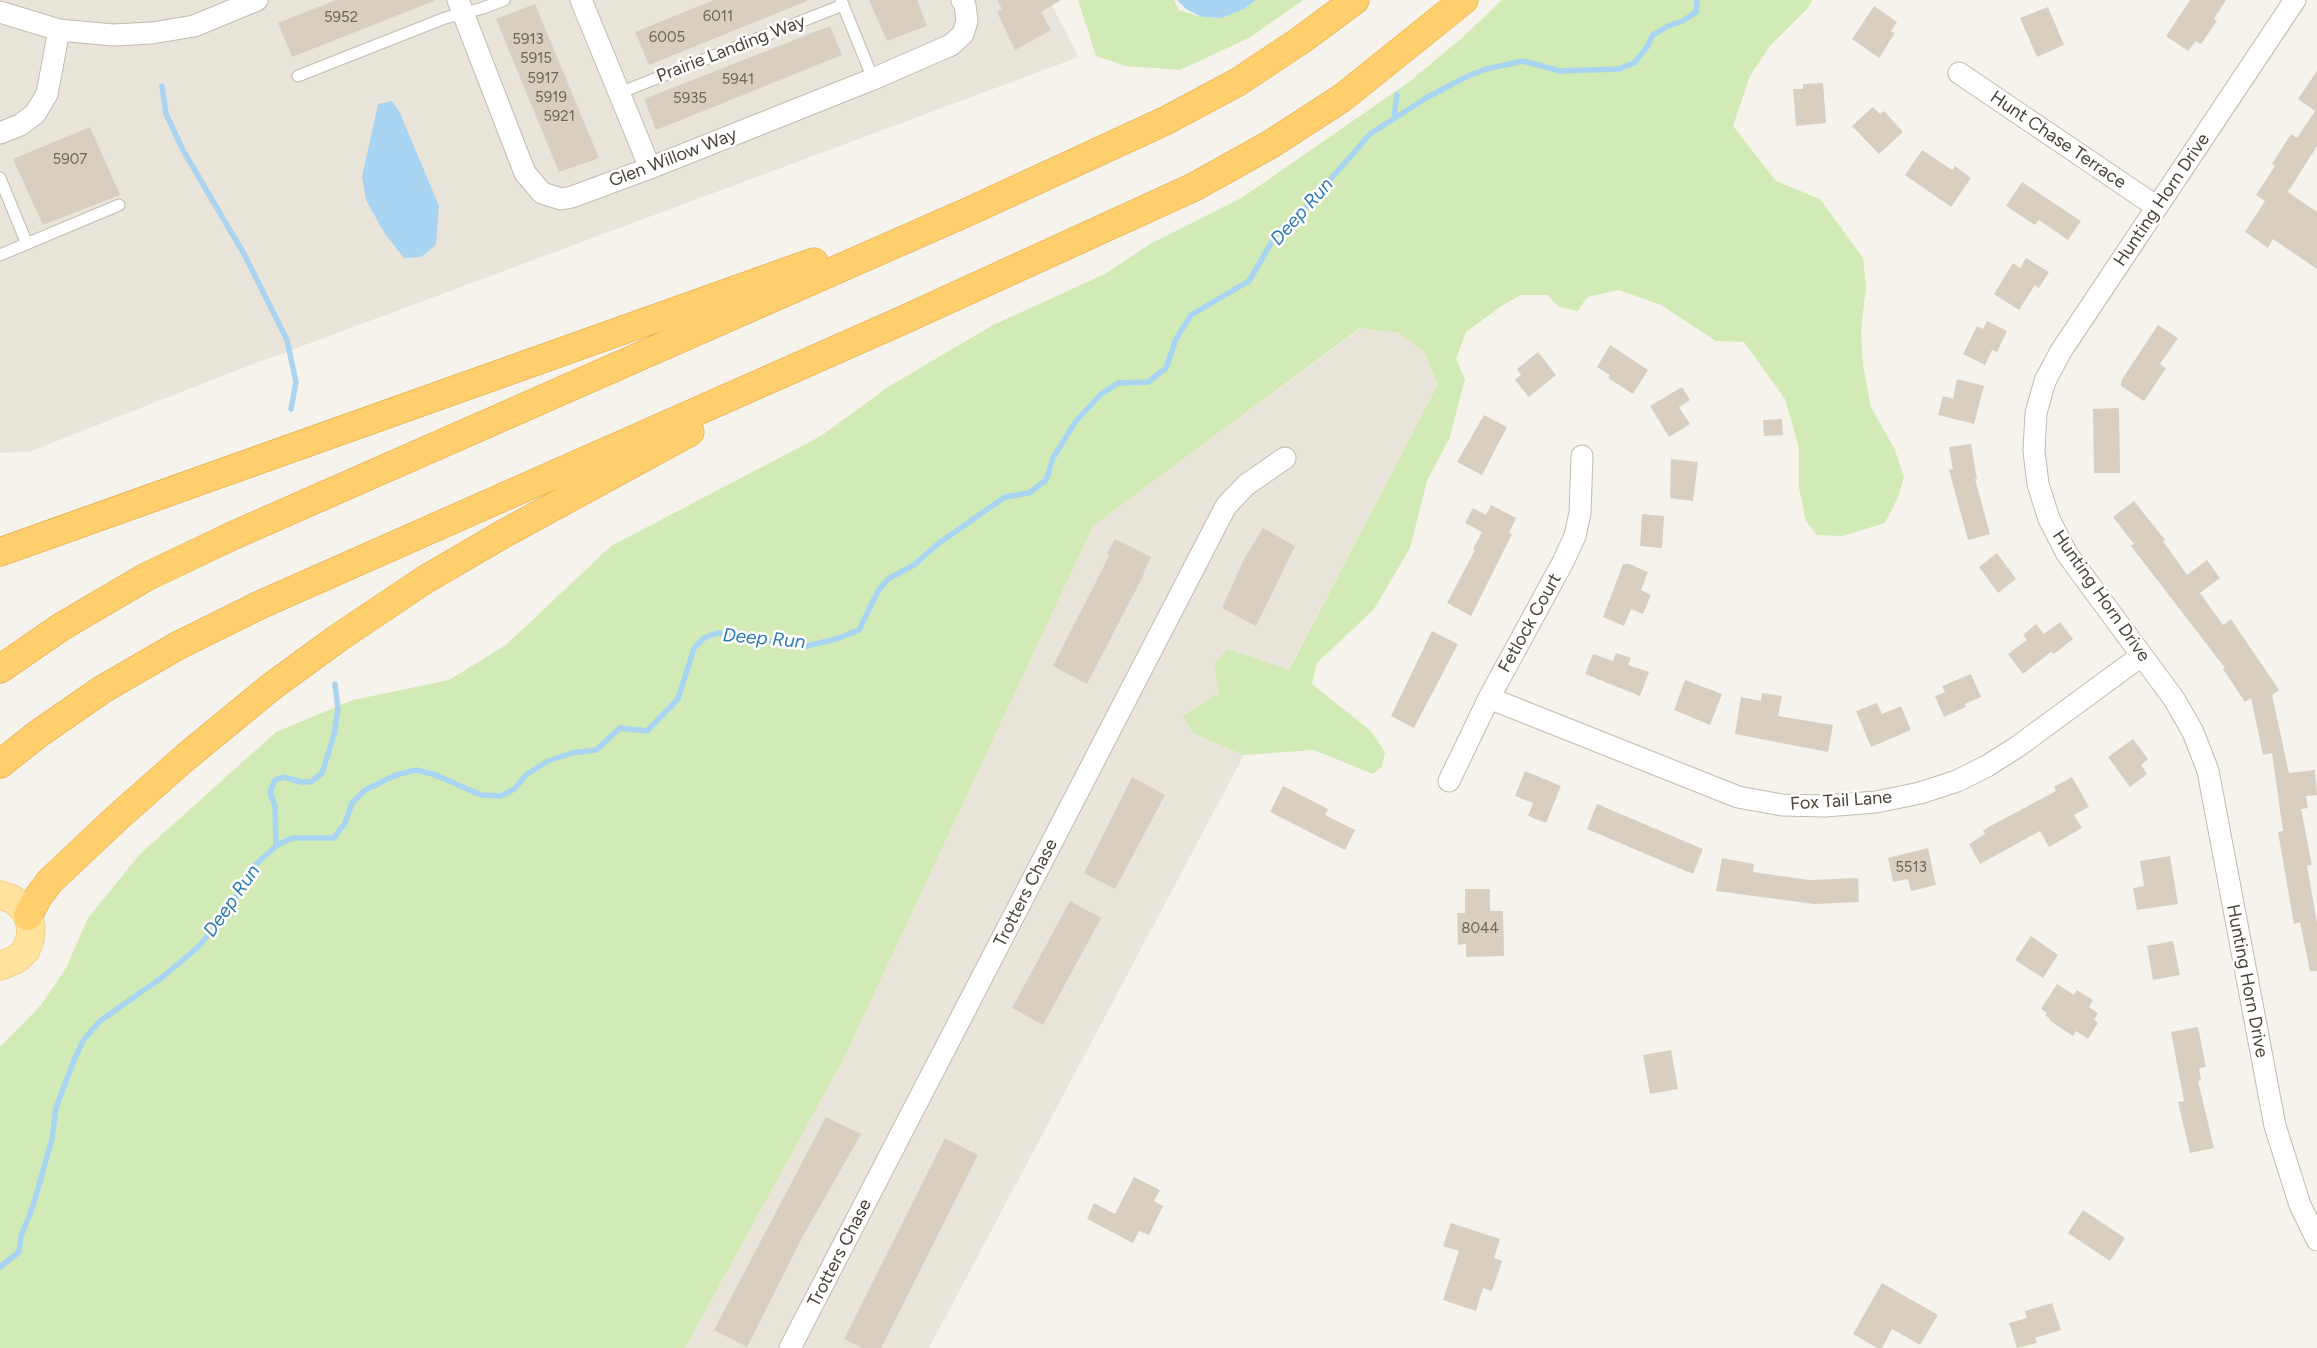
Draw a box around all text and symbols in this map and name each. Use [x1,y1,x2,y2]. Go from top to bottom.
house number: 6011 [703,8,733,26]
house number: 5952 [324,9,358,27]
street label: Prairie Landing Way [653,11,809,87]
house number: 6005 [649,29,685,47]
house number: 5913 [512,31,544,49]
house number: 5915 [520,50,552,68]
house number: 5917 [527,70,559,88]
house number: 5941 [722,71,754,89]
street label: Hunt Chase Terrace [1986,87,2130,193]
house number: 5919 [535,89,567,107]
house number: 5935 [673,90,707,108]
house number: 5921 [543,108,575,126]
street label: Glen Willow Way [606,124,740,192]
street label: Hunting Horn Drive [2109,129,2215,271]
house number: 5907 [53,151,87,169]
water label: Deep Run [1266,174,1338,250]
street label: Hunting Horn Drive [2047,526,2155,666]
street label: Fetlock Court [1494,570,1566,676]
water label: Deep Run [722,624,806,654]
street label: Fox Tail Lane [1789,787,1893,815]
street label: Trotters Chase [990,835,1062,951]
house number: 5513 [1895,859,1927,877]
water label: Deep Run [199,861,265,941]
street label: Hunting Horn Drive [2222,902,2272,1060]
house number: 8044 [1461,920,1499,938]
street label: Trotters Chase [804,1195,876,1311]

